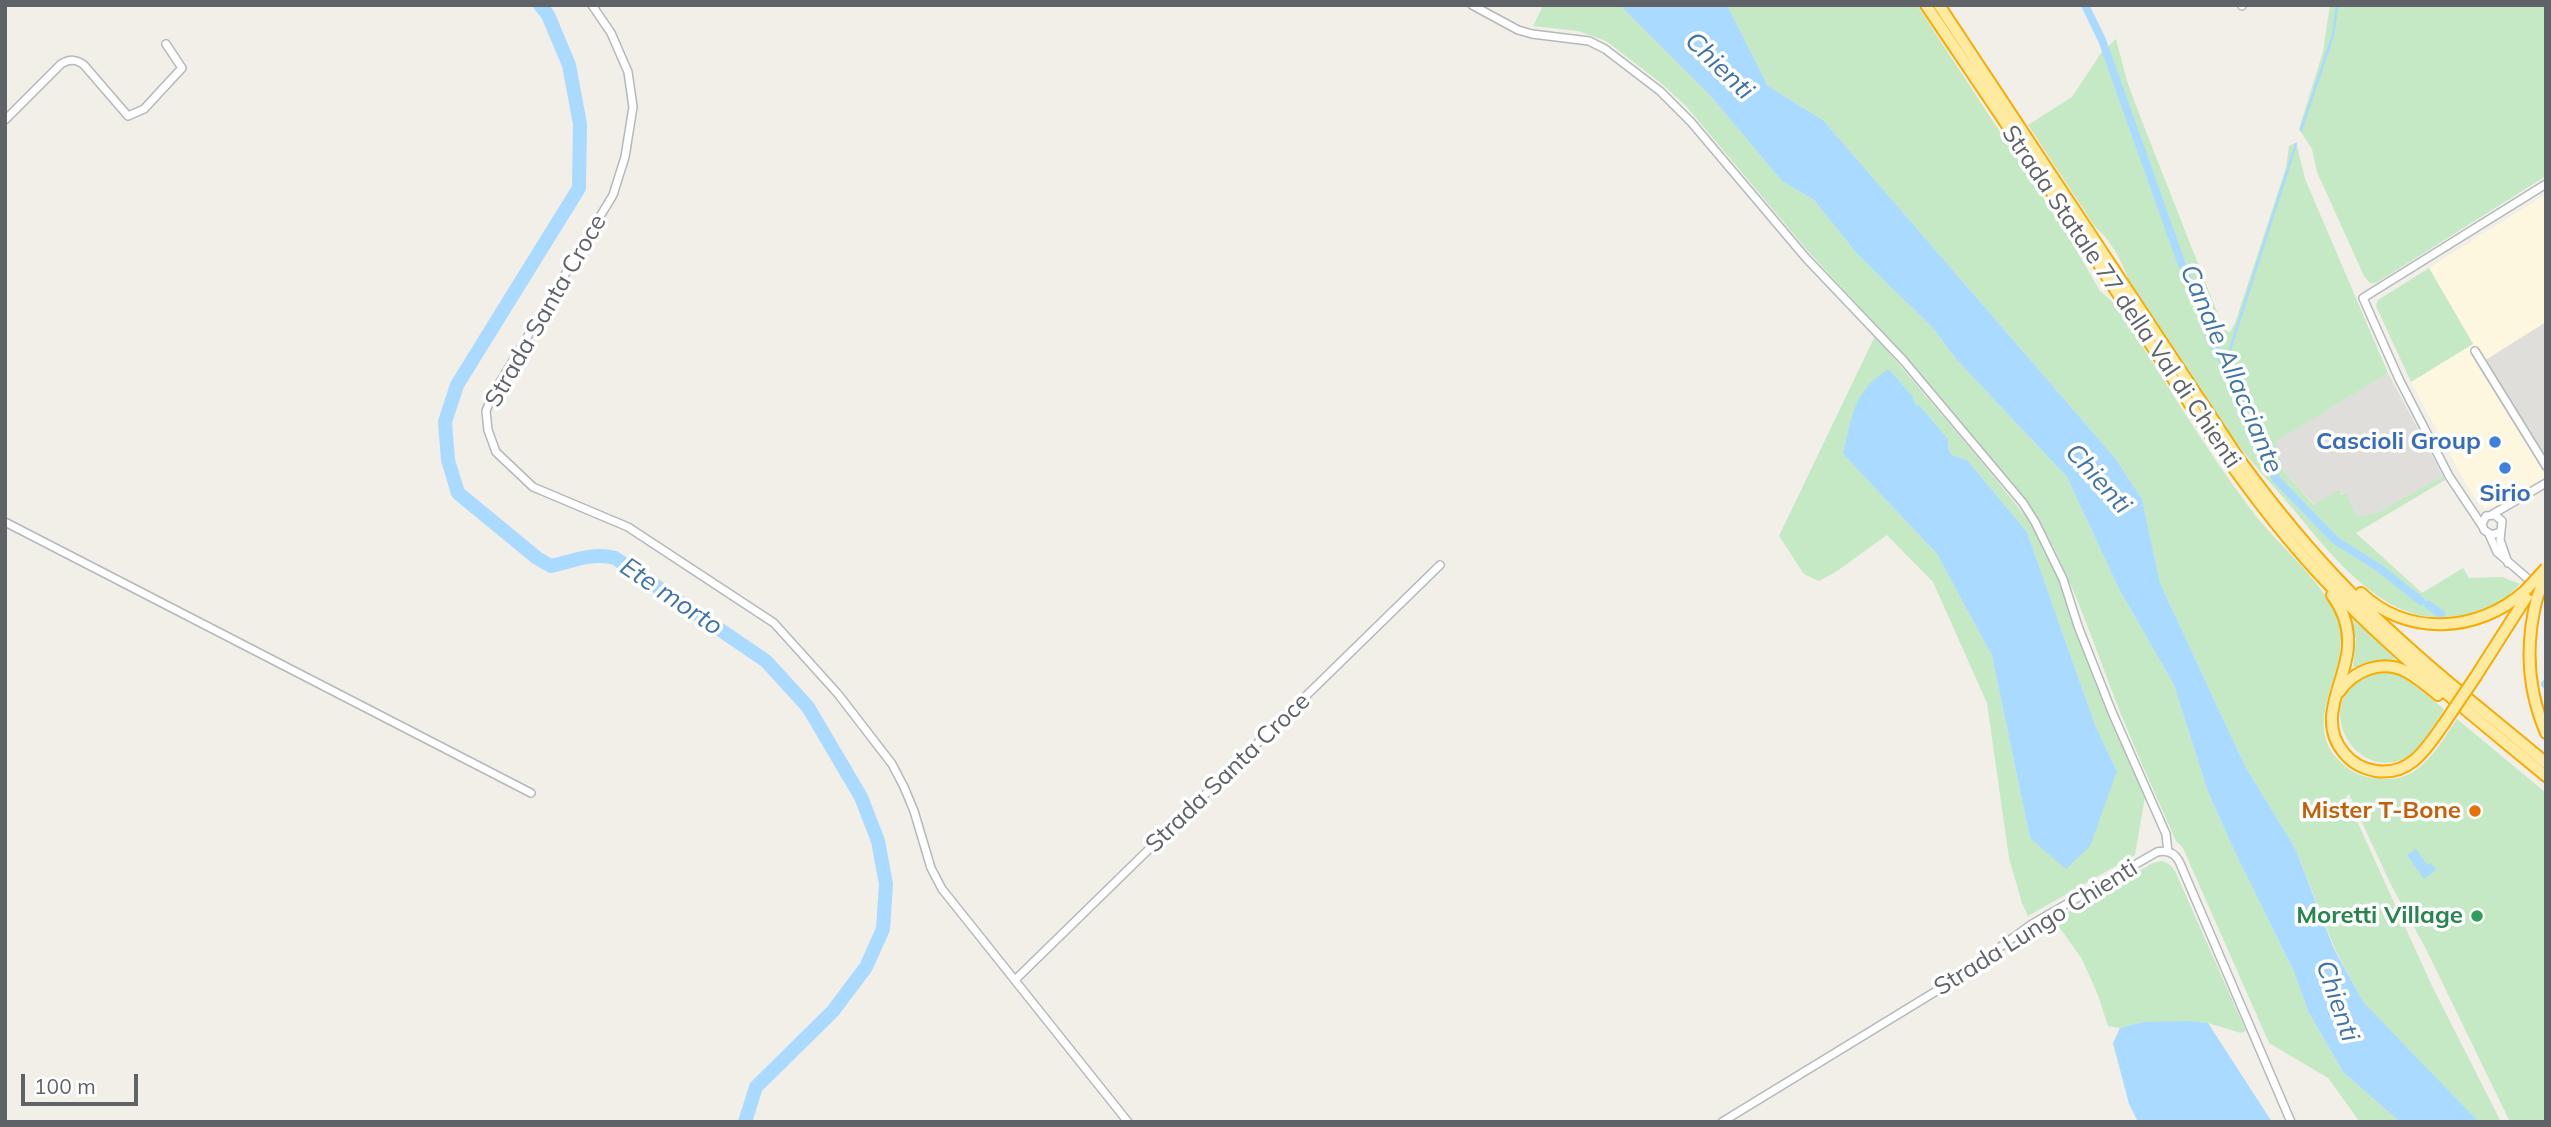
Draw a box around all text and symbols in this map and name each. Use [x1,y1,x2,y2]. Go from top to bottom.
water label: Chienti [1678,26,1760,106]
street label: Strada Statale 77 della Val di Chienti [1995,120,2247,474]
street label: Strada Santa Croce [479,210,613,412]
water label: Canale Allacciante [2173,260,2289,478]
place label: Cascioli Group [2316,428,2481,456]
marker: Cascioli Group [2487,434,2503,450]
water label: Chienti [2058,437,2138,521]
marker: Sirio [2497,460,2513,476]
place label: Sirio [2479,480,2531,508]
water label: Ete morto [614,551,728,643]
street label: Strada Santa Croce [1140,687,1316,859]
place label: Mister T-Bone [2301,797,2461,825]
marker: Mister T-Bone [2467,803,2483,819]
street label: Strada Lungo Chienti [1929,854,2143,1002]
place label: Moretti Village [2296,902,2463,930]
marker: Moretti Village [2469,908,2485,924]
water label: Chienti [2309,956,2365,1046]
scale bar [24,1060,142,1104]
text: 100 m [34,1073,96,1099]

